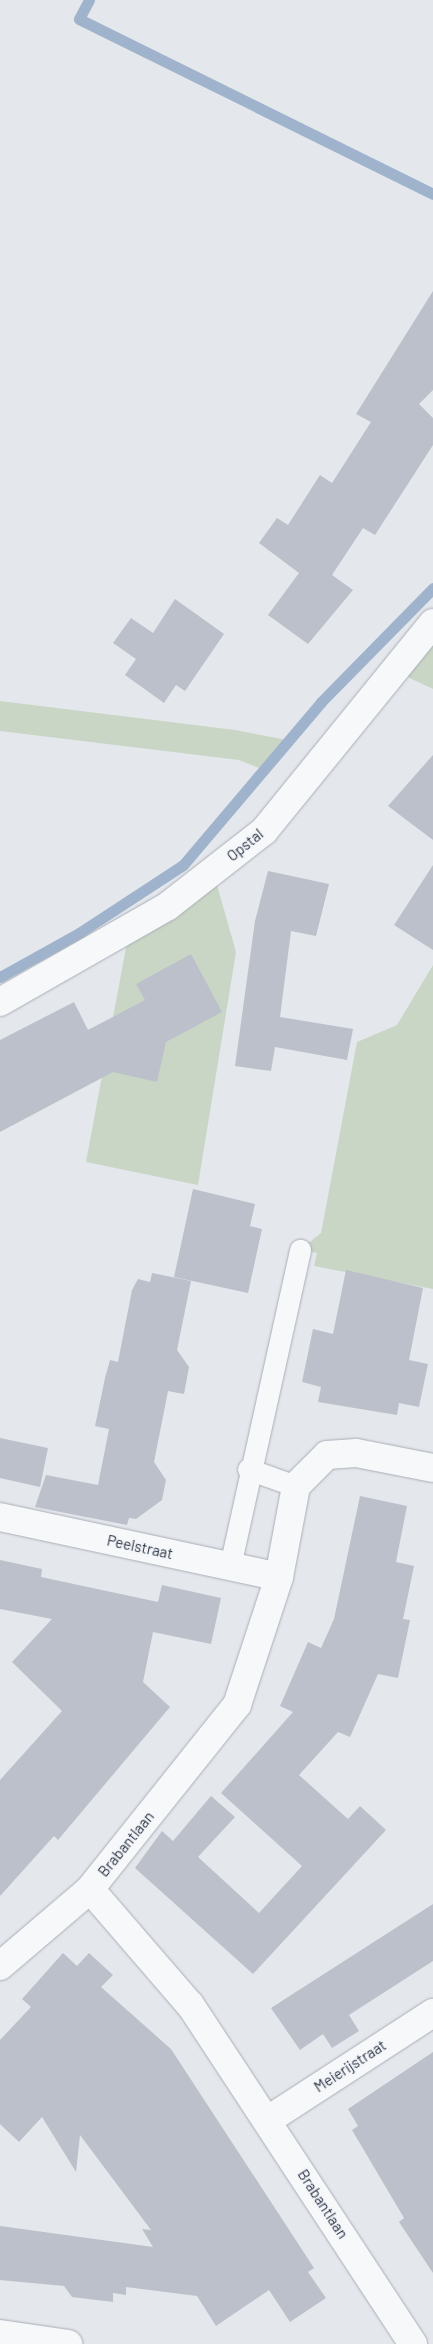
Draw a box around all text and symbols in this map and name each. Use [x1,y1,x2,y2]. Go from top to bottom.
street label: Opstal [223,825,267,865]
street label: Peelstraat [105,1531,175,1563]
street label: Brabantlaan [94,1808,158,1880]
street label: Meierijstraat [311,2036,389,2096]
street label: Brabantlaan [294,2166,352,2242]

